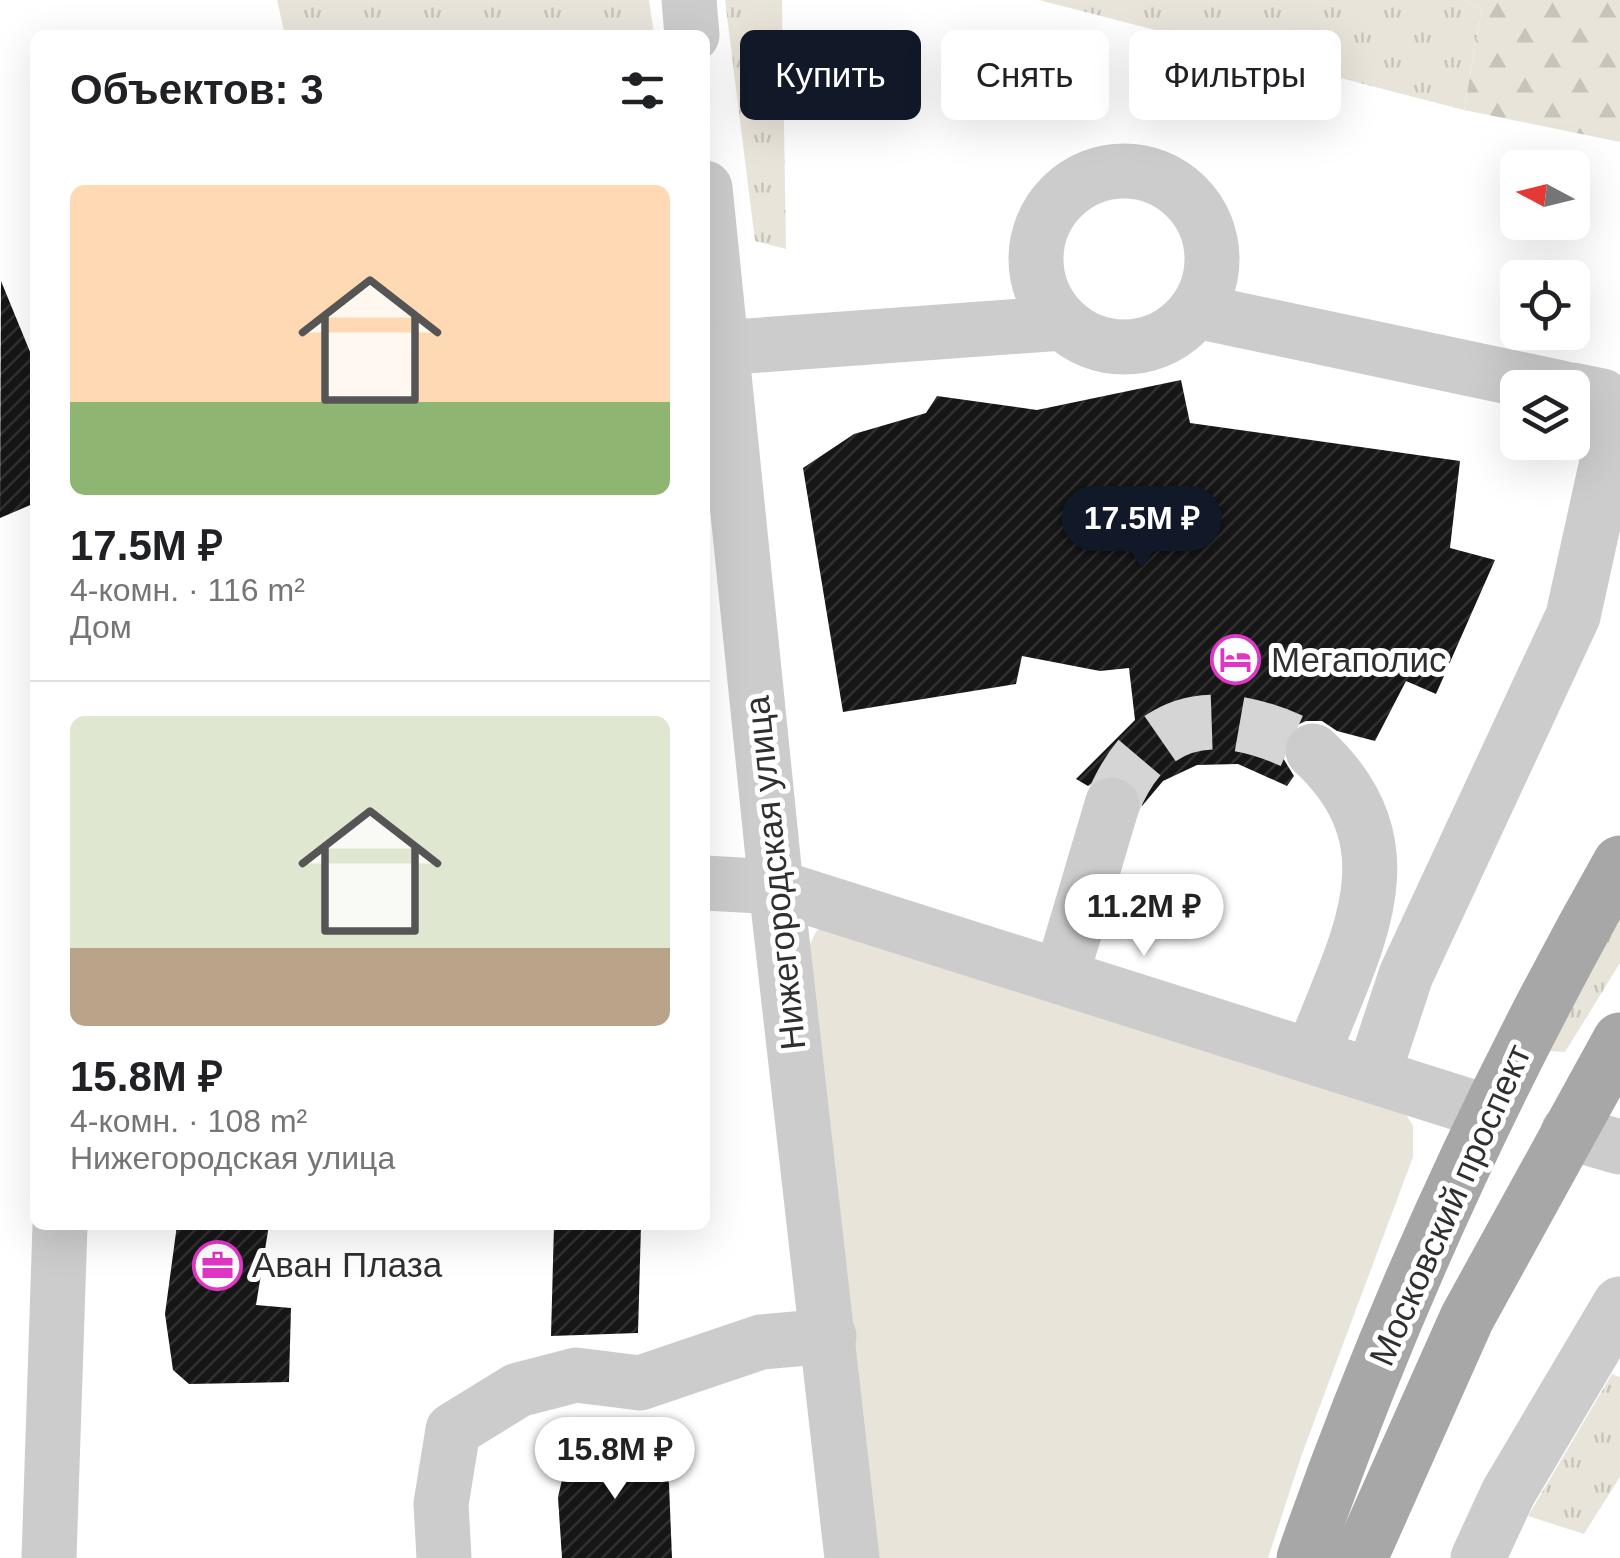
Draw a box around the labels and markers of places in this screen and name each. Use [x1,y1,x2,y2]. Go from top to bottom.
pin: 17.5M ₽ [1050,486,1234,571]
hotel icon: Мегаполис [1210,634,1262,686]
place label: Мегаполис [1271,640,1447,679]
pin: 11.2M ₽ [1052,874,1236,959]
office icon: Аван Плаза [191,1239,243,1291]
place label: Аван Плаза [252,1245,443,1284]
pin: 15.8M ₽ [523,1417,707,1502]

